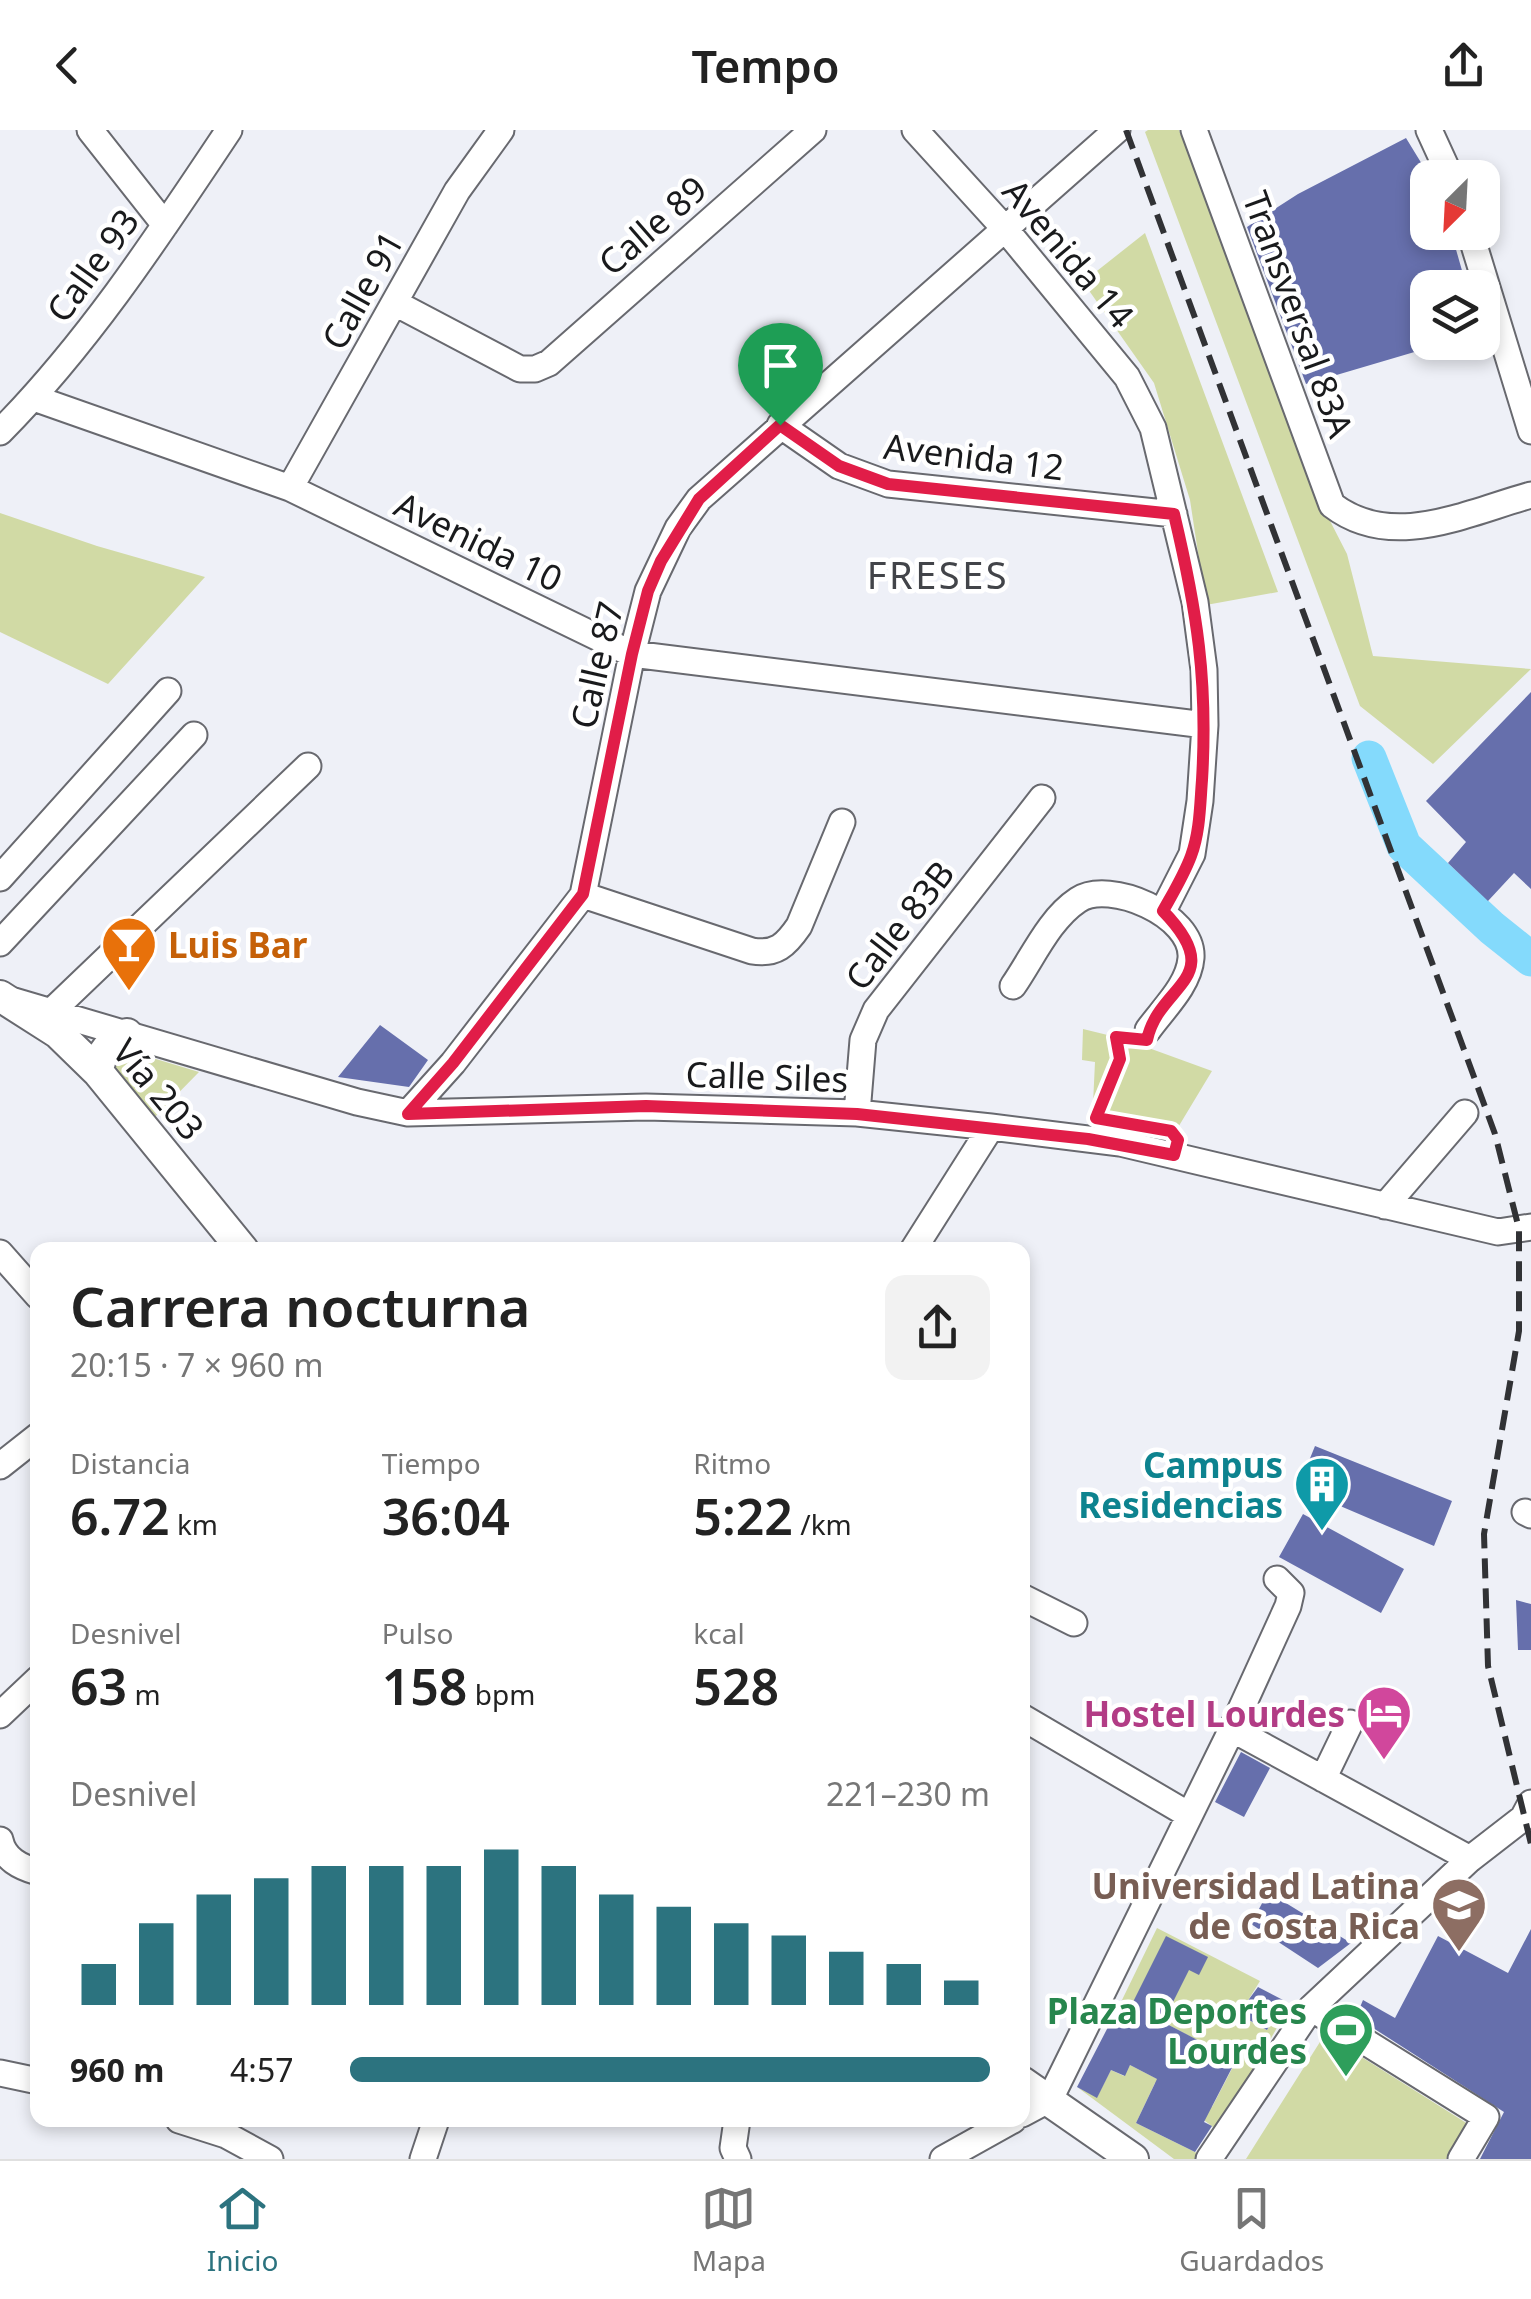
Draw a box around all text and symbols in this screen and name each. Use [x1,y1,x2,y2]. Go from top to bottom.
text: Tempo [692,35,839,96]
icon: back [40,38,95,93]
icon: share [1436,38,1491,93]
north arrow [1410,160,1500,250]
map controls [1410,160,1500,360]
street label: Calle 89 [588,165,716,285]
street label: Avenida 14 [993,169,1145,337]
street label: Transversal 83A [1233,185,1365,444]
street label: Calle 93 [35,199,149,331]
street label: Calle 91 [310,222,414,358]
button: layers [1410,270,1500,360]
pin [738,323,823,426]
icon: arrive [753,338,808,393]
street label: Avenida 12 [881,422,1067,490]
street label: Avenida 10 [387,480,571,602]
district label: FRESES [867,548,1009,600]
street label: Calle 87 [559,597,633,733]
street label: Calle 83B [834,851,964,999]
bar icon: Luis Bar [99,914,159,993]
place label: Luis Bar [168,921,308,968]
street label: Vía 203 [103,1028,215,1150]
street label: Calle Siles [685,1050,849,1102]
text: Carrera nocturna [70,1268,531,1343]
button: share [885,1275,990,1380]
text: 20:15 · 7 × 960 m [70,1343,323,1386]
place label: Campus Residencias [1078,1441,1283,1528]
text: Distancia [70,1444,191,1482]
text: Tiempo [382,1444,481,1482]
text: Ritmo [693,1444,771,1482]
building icon: Campus Residencias [1292,1454,1352,1533]
text: 6.72 [70,1482,170,1550]
text: 36:04 [382,1482,510,1550]
text: 5:22 [693,1482,793,1550]
text: km [170,1505,218,1543]
text: /km [793,1505,852,1543]
text: Desnivel [70,1614,181,1652]
text: Pulso [382,1614,453,1652]
text: kcal [693,1614,745,1652]
text: 63 [70,1652,127,1720]
text: 158 [382,1652,467,1720]
text: 528 [693,1652,779,1720]
text: m [127,1675,161,1713]
text: bpm [467,1675,535,1713]
hotel icon: Hostel Lourdes [1354,1683,1414,1762]
place label: Hostel Lourdes [1083,1690,1345,1737]
text: Desnivel [70,1772,197,1815]
text: 221–230 m [826,1772,990,1815]
place label: Universidad Latina de Costa Rica [1092,1862,1420,1949]
school or university icon: Universidad Latina de Costa Rica [1429,1875,1489,1954]
place label: Plaza Deportes Lourdes [1047,1987,1307,2074]
sports icon: Plaza Deportes Lourdes [1316,2000,1376,2079]
text: 960 m [70,2048,164,2091]
text: 4:57 [230,2048,294,2091]
tab: Inicio [207,2181,278,2279]
tab: Mapa [692,2181,766,2279]
tab: Guardados [1179,2181,1324,2279]

